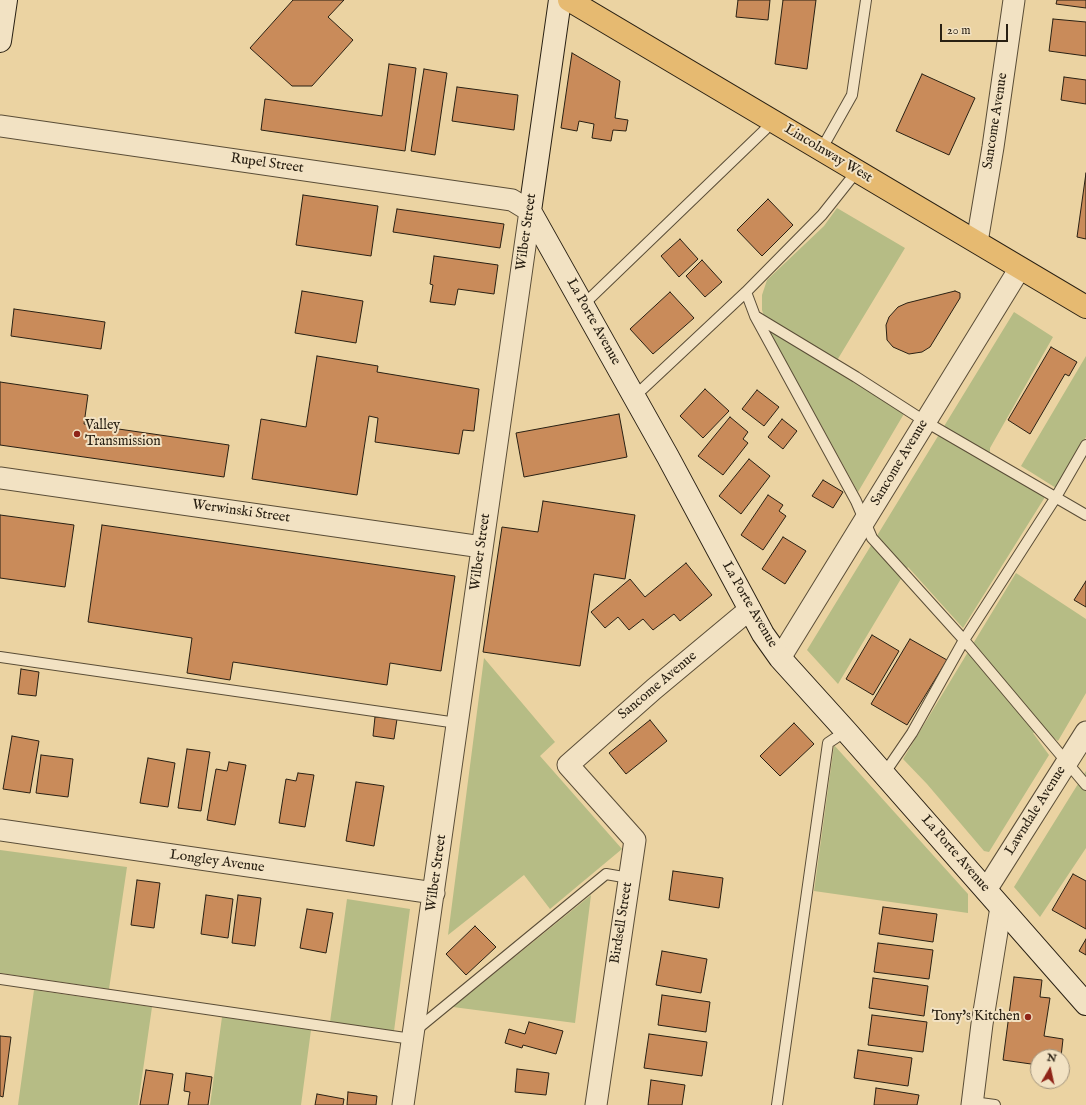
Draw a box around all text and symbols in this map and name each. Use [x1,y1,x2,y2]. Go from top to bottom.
scale bar [942,16,1010,42]
text: 20 m [947,23,970,38]
street label: Sancome Avenue [980,72,1012,170]
street label: Lincolnway West [781,121,875,187]
street label: Rupel Street [229,151,305,177]
street label: Wilber Street [513,192,541,272]
street label: La Porte Avenue [562,276,624,368]
street label: Sancome Avenue [868,417,932,509]
place label: Valley Transmission [85,418,161,450]
marker: Valley Transmission [72,429,82,439]
street label: Werwinski Street [191,497,291,527]
street label: Wilber Street [467,512,495,592]
street label: La Porte Avenue [718,559,780,651]
street label: Sancome Avenue [615,648,701,724]
street label: Lawndale Avenue [1002,763,1070,859]
street label: La Porte Avenue [917,812,993,896]
street label: Wilber Street [423,833,451,913]
street label: Longley Avenue [169,847,265,877]
street label: Birdsell Street [607,881,637,965]
place label: Tony's Kitchen [932,1009,1020,1025]
marker: Tony's Kitchen [1023,1012,1033,1022]
north arrow [1030,1049,1070,1089]
text: N [1046,1050,1058,1066]

